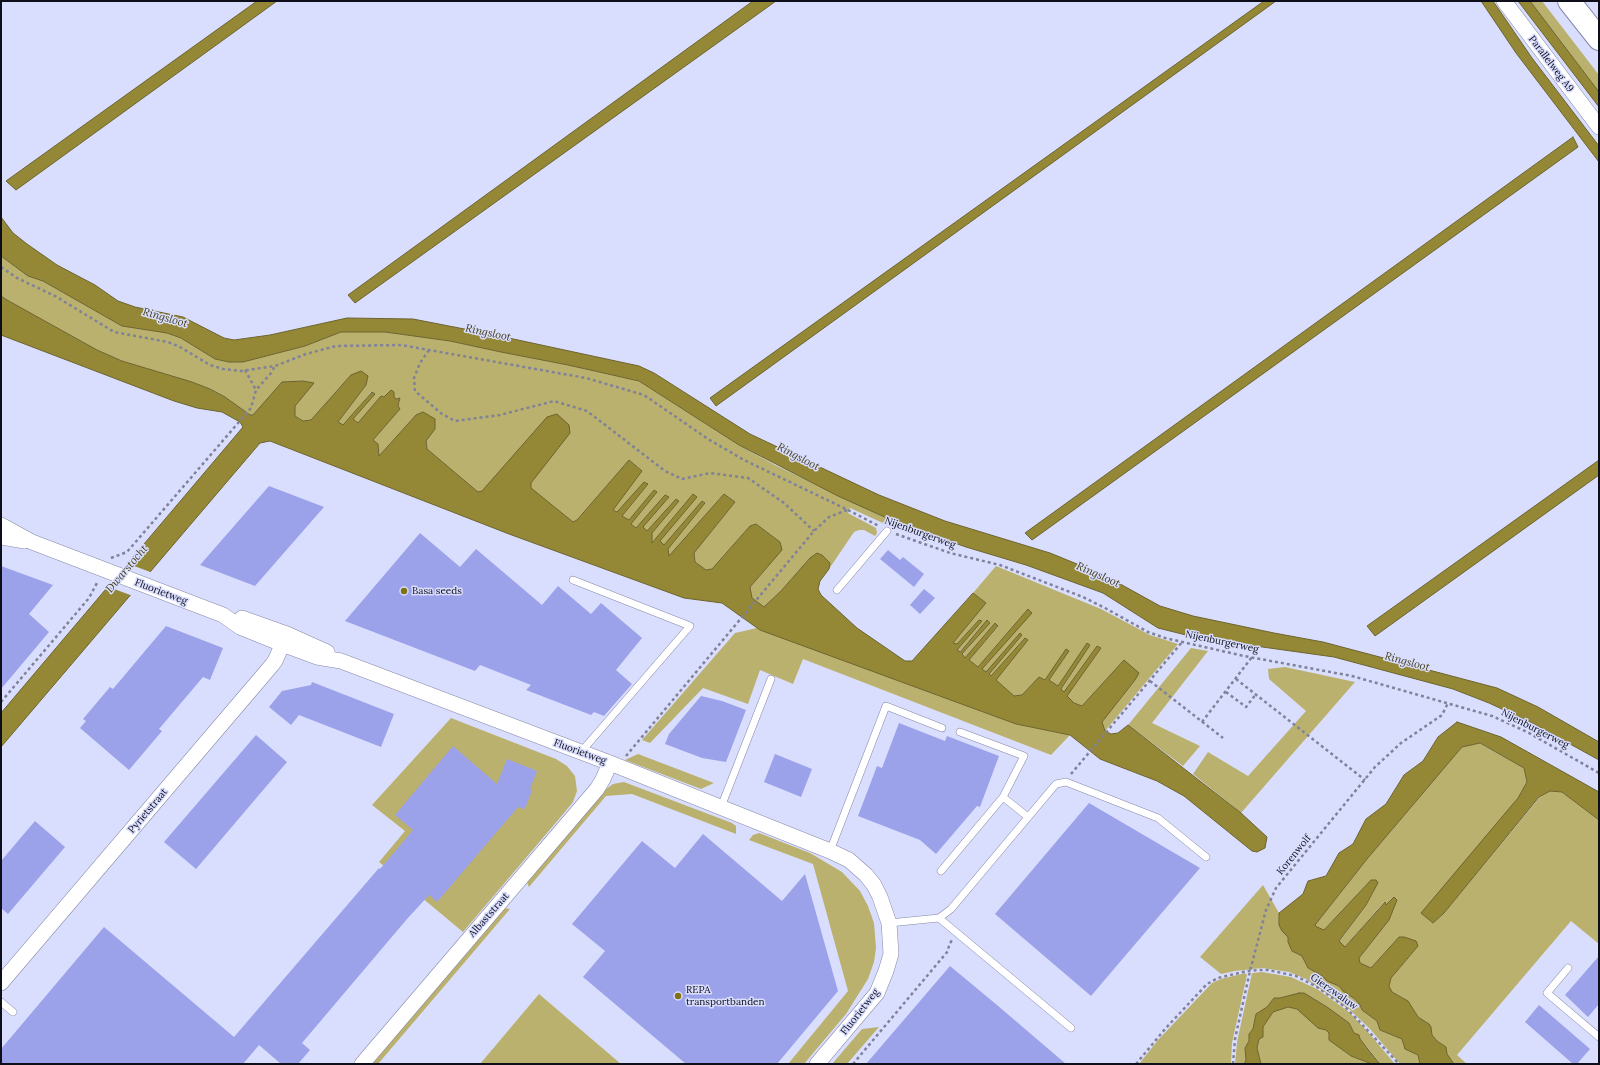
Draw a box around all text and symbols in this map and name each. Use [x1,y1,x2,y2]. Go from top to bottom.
street label: Parallelweg A9 [1526,33,1576,95]
water label: Ringsloot [141,305,189,331]
water label: Ringsloot [464,322,512,344]
water label: Ringsloot [775,440,821,474]
street label: Nijenburgerweg [883,515,957,551]
water label: Dwarstocht [103,543,151,595]
water label: Ringsloot [1074,560,1122,590]
street label: Fluorietweg [133,576,189,608]
place label: Basa seeds [412,585,462,597]
marker: Basa seeds [399,586,409,596]
street label: Nijenburgerweg [1184,628,1260,656]
water label: Ringsloot [1383,650,1431,674]
street label: Nijenburgerweg [1499,707,1571,751]
street label: Fluorietweg [552,737,608,767]
street label: Pyrietstraat [126,786,170,836]
street label: Korenwolf [1274,833,1314,877]
street label: Albaststraat [466,890,512,940]
street label: Gierzwaluw [1308,971,1360,1013]
place label: REPA transportbanden [686,984,765,1008]
street label: Fluorietweg [838,986,882,1038]
marker: REPA transportbanden [673,991,683,1001]

